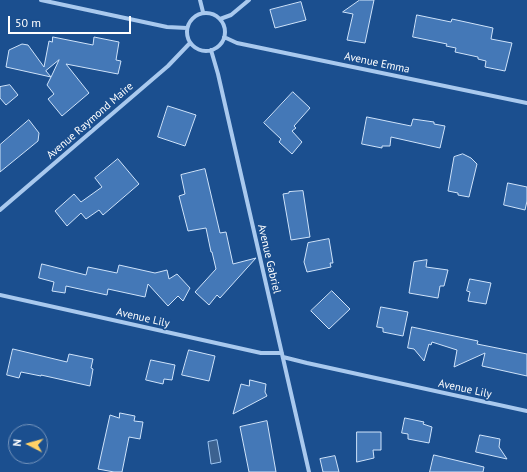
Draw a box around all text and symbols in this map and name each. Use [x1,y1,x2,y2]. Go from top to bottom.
scale bar [10,8,133,34]
text: 50 m [15,15,41,30]
street label: Avenue Emma [343,50,411,76]
street label: Avenue Raymond Maire [44,80,136,162]
street label: Avenue Gabriel [255,223,283,295]
street label: Avenue Lily [115,305,171,331]
street label: Avenue Lily [437,377,493,401]
north arrow [8,424,48,464]
text: N [10,439,24,447]

